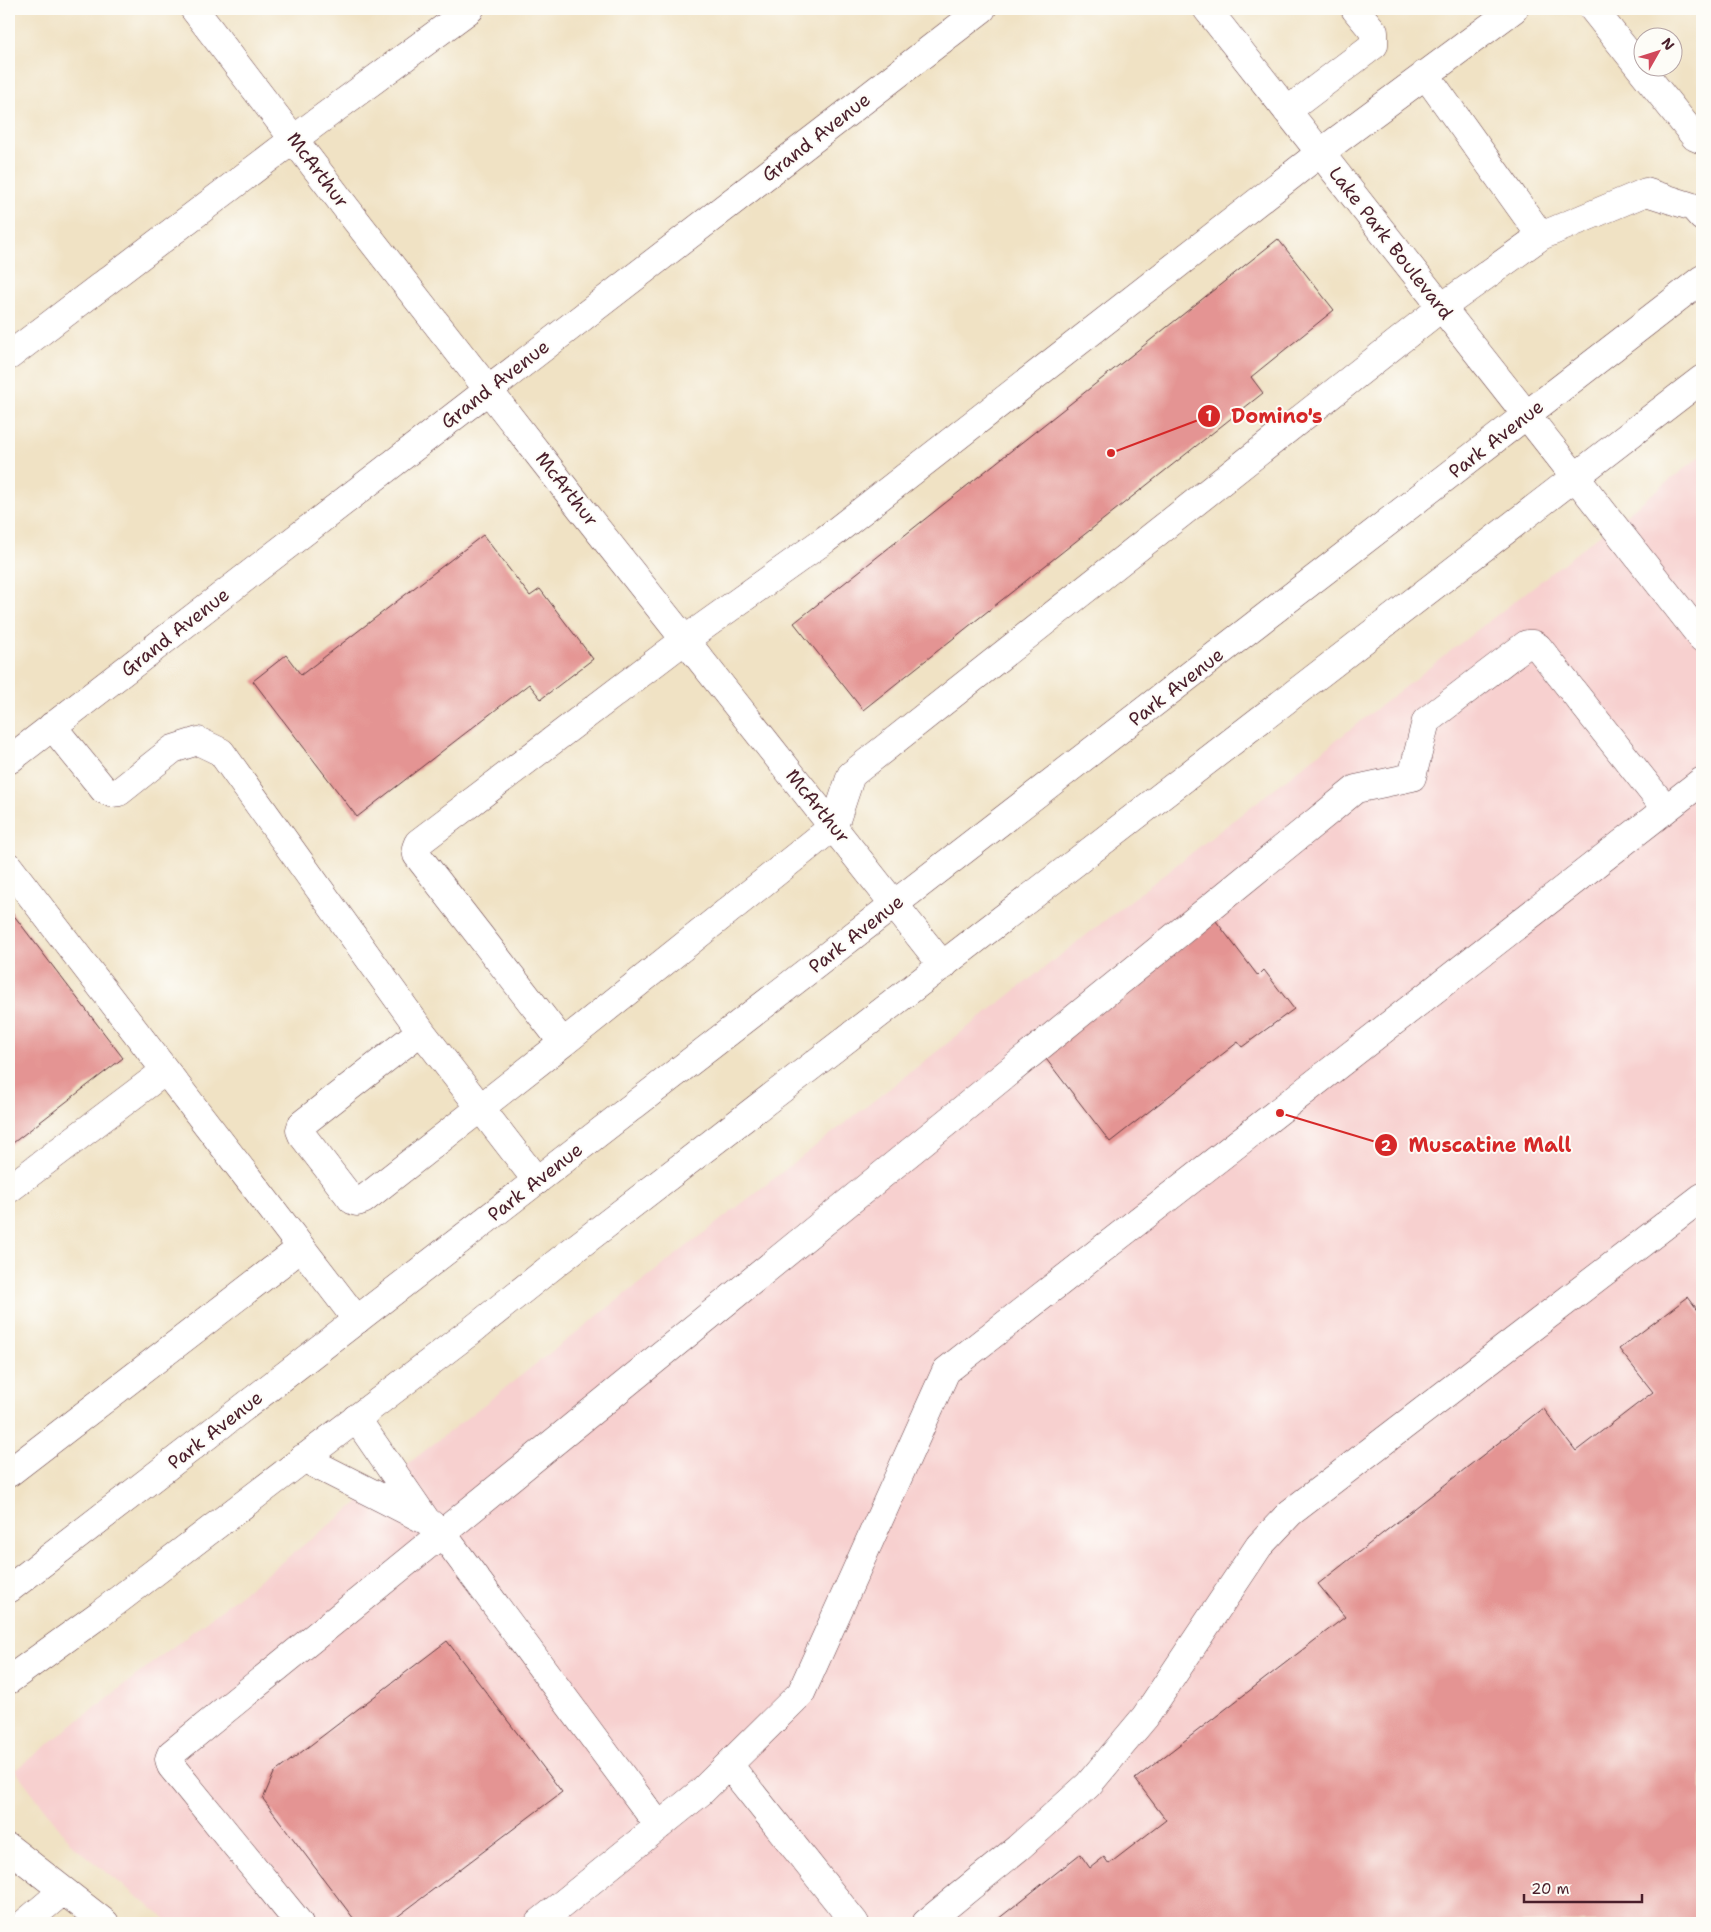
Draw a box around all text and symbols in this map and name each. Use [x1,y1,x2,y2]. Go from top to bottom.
north arrow [1634,28,1684,78]
text: N [1658,34,1679,54]
street label: Grand Avenue [757,87,875,187]
street label: McArthur [281,127,355,213]
street label: Lake Park Boulevard [1323,161,1459,325]
street label: Grand Avenue [436,334,554,434]
street label: Park Avenue [1443,394,1549,484]
callout: Domino's [1196,399,1333,434]
text: Domino's [1231,403,1323,429]
text: 1 [1206,406,1213,426]
street label: McArthur [530,446,604,532]
street label: Grand Avenue [116,582,234,682]
street label: Park Avenue [1123,642,1229,732]
street label: McArthur [780,764,856,848]
street label: Park Avenue [803,889,909,979]
callout: Muscatine Mall [1374,1128,1581,1163]
text: Muscatine Mall [1409,1132,1571,1158]
text: 2 [1381,1136,1392,1156]
street label: Park Avenue [482,1137,588,1227]
street label: Park Avenue [162,1385,268,1475]
scale bar [1524,1872,1641,1904]
text: 20 m [1531,1879,1570,1899]

